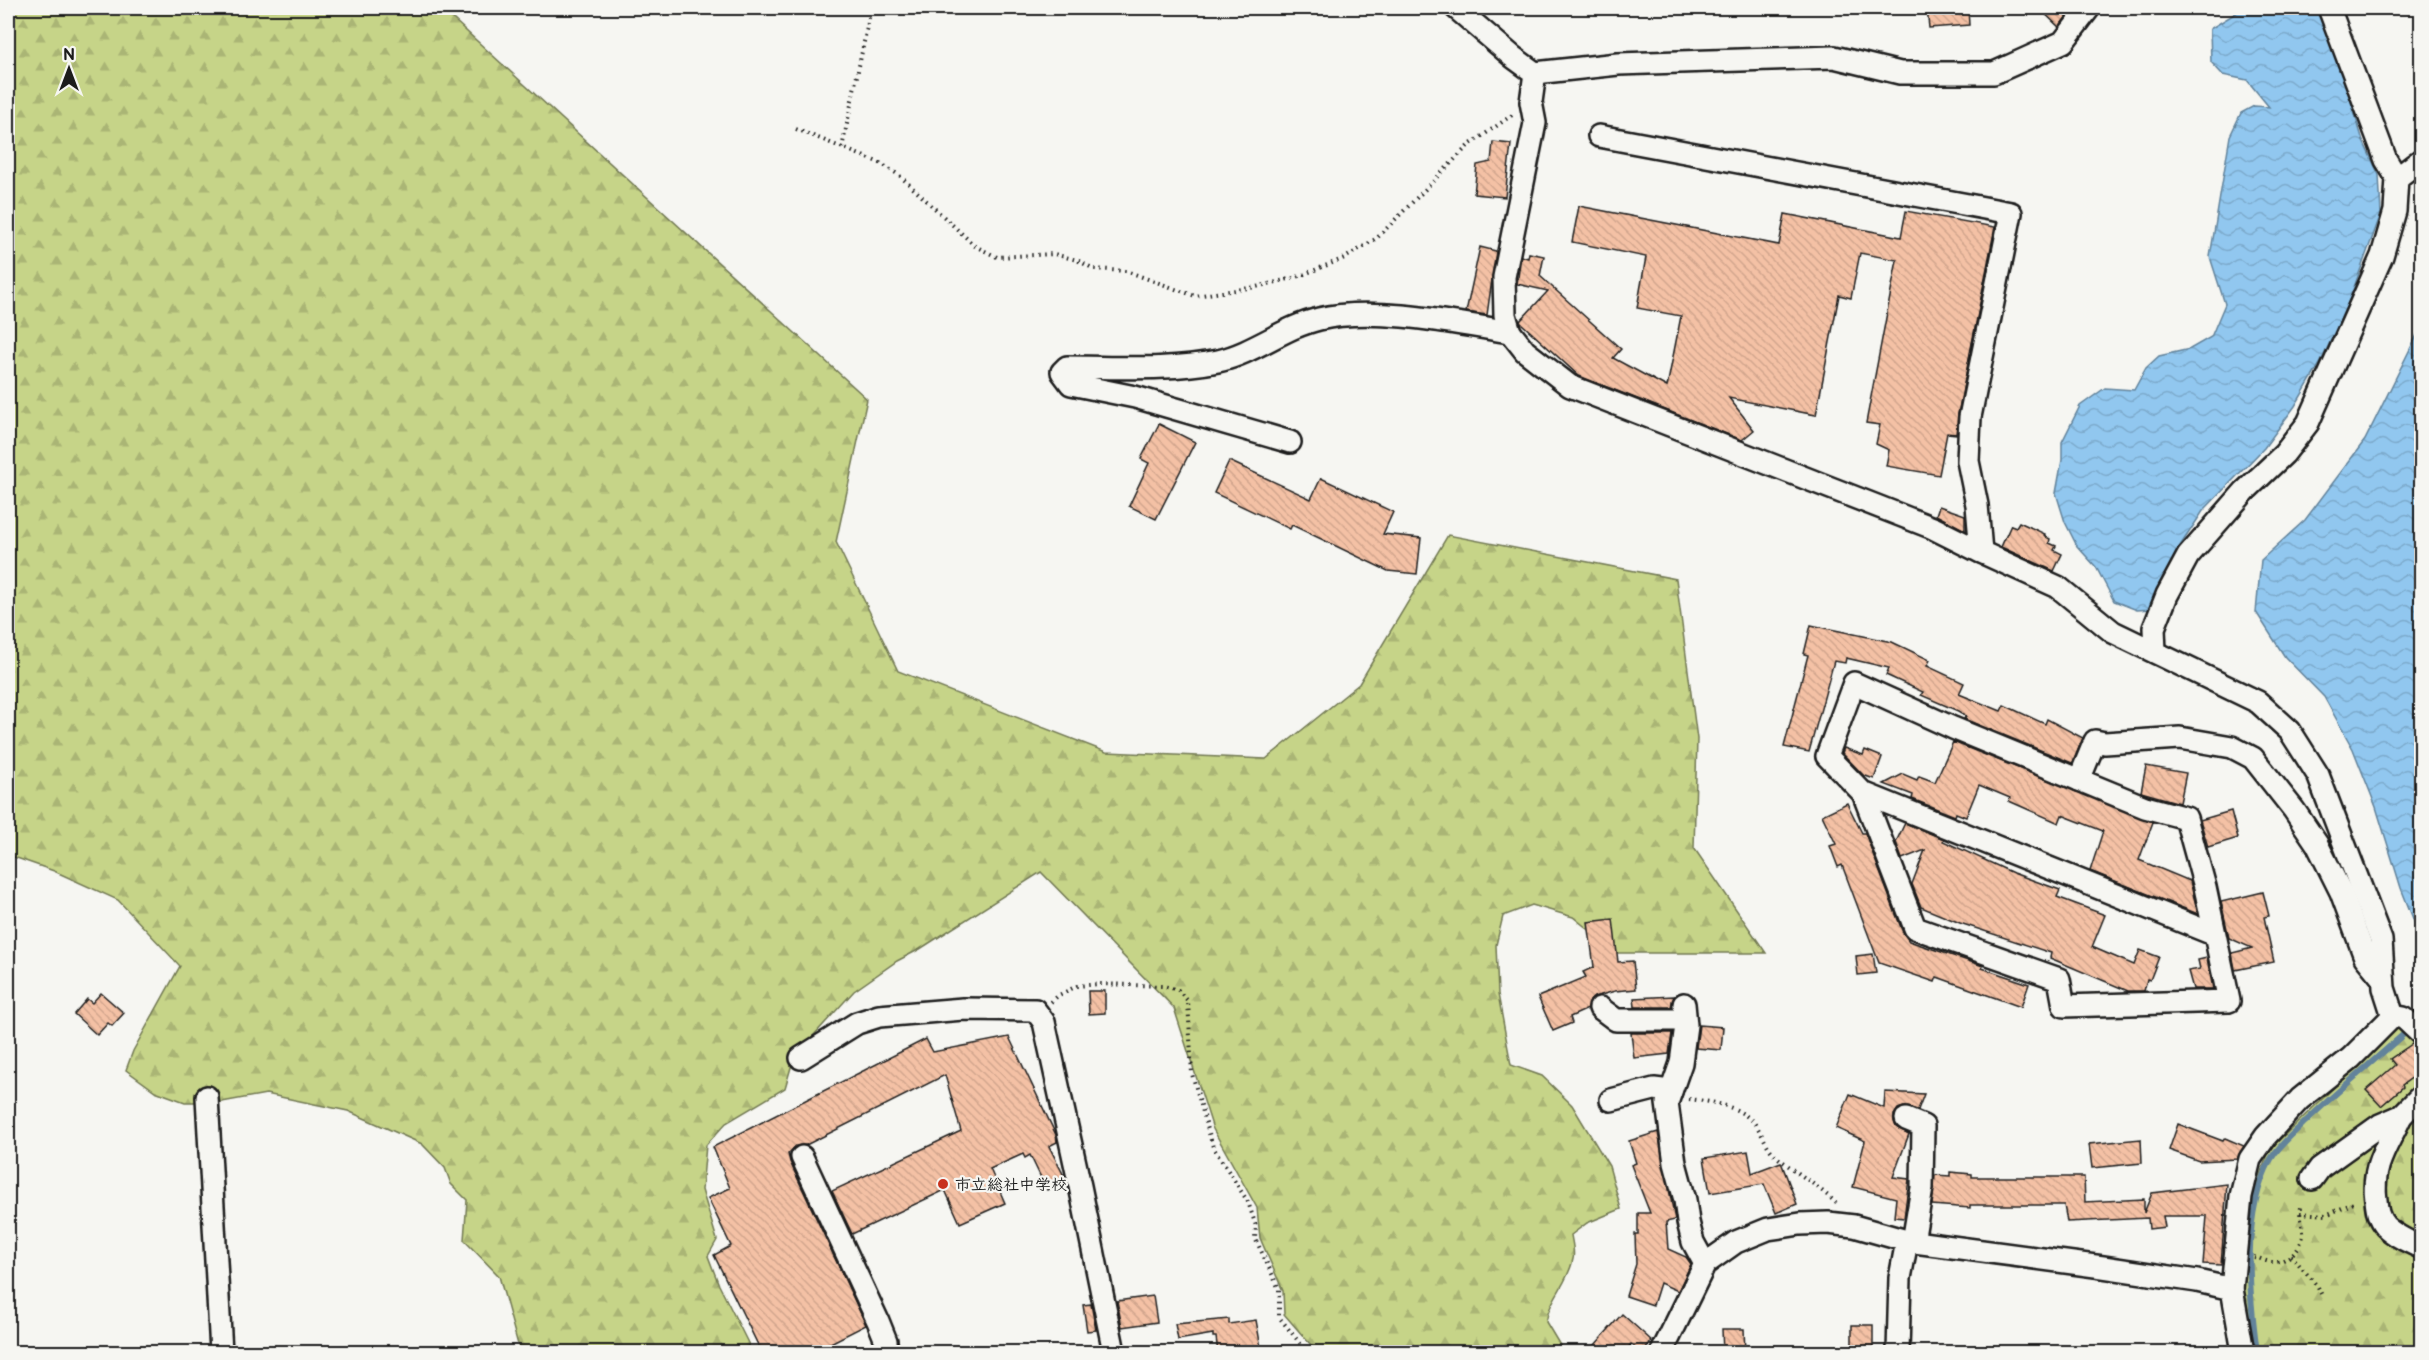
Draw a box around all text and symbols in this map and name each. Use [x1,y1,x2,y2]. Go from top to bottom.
north arrow [39,39,99,99]
text: N [63,46,75,65]
place label: 市立総社中学校 [955,1176,1067,1195]
marker: 市立総社中学校 [936,1177,950,1191]

